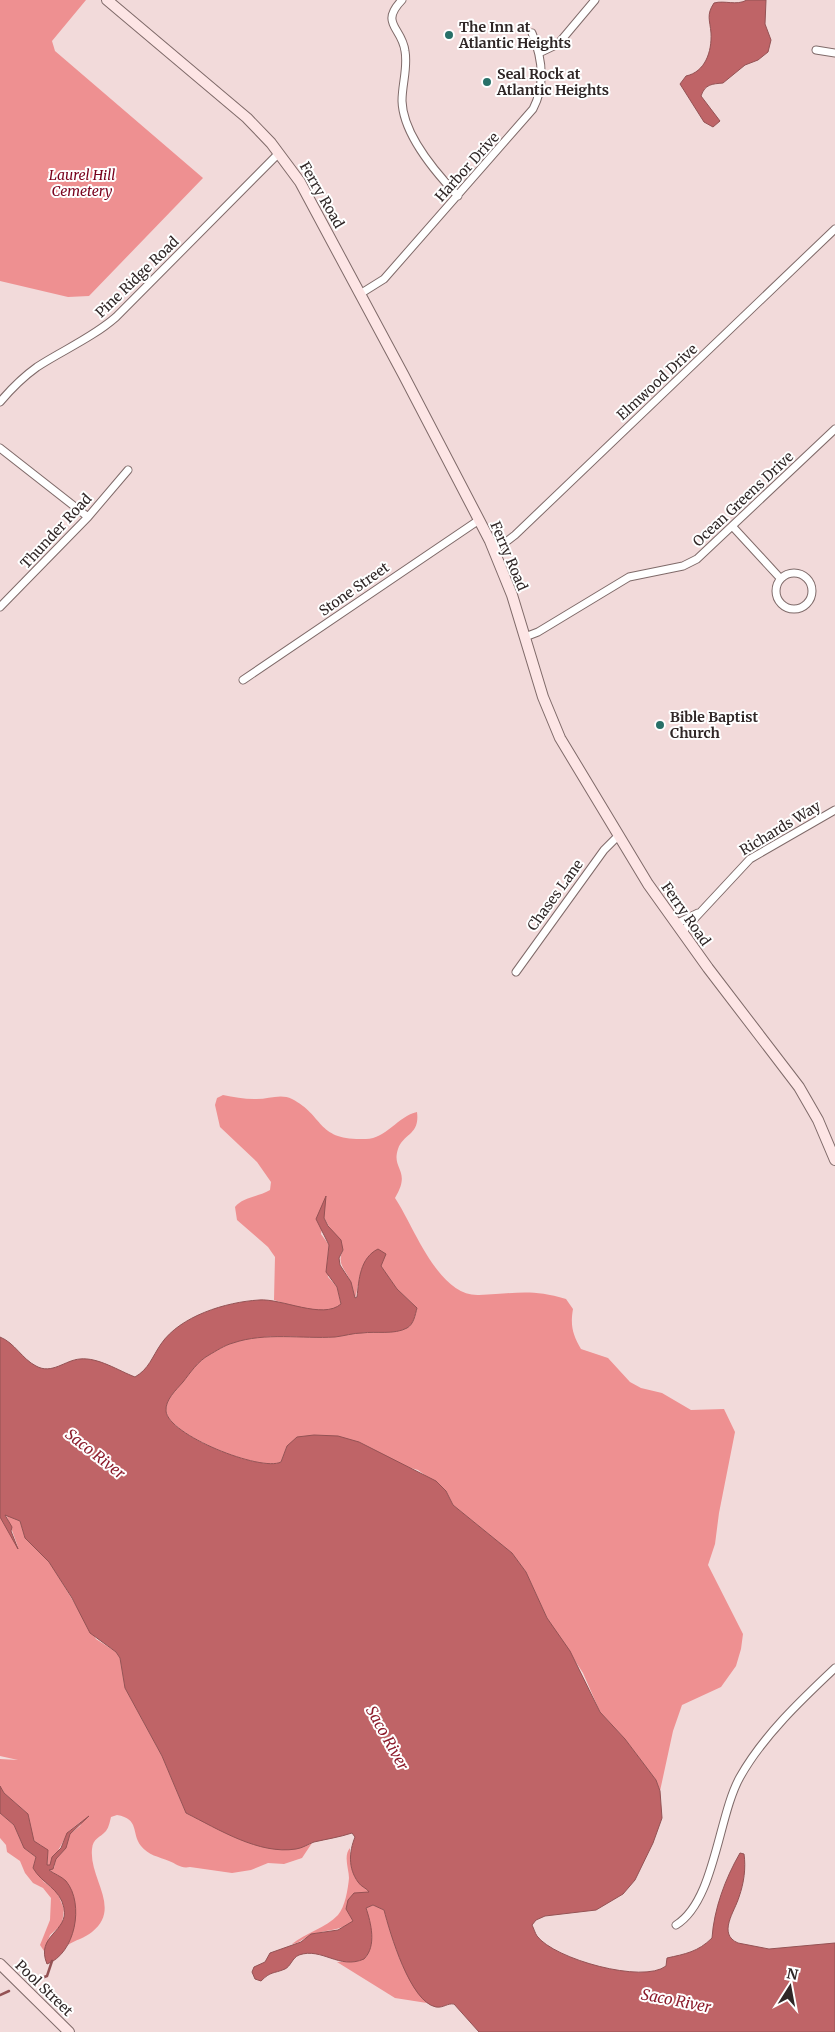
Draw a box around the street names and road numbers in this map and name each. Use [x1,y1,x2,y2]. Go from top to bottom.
street label: Harbor Drive [431,128,503,206]
street label: Ferry Road [296,159,348,232]
street label: Pine Ridge Road [92,232,183,321]
street label: Elmwood Drive [613,340,701,424]
street label: Ocean Greens Drive [689,448,797,550]
street label: Thunder Road [17,489,96,572]
street label: Ferry Road [486,519,532,594]
street label: Stone Street [315,558,393,620]
street label: Richards Way [736,796,824,859]
street label: Chases Lane [523,856,587,934]
street label: Ferry Road [658,879,715,950]
street label: Pool Street [11,1956,77,2020]

